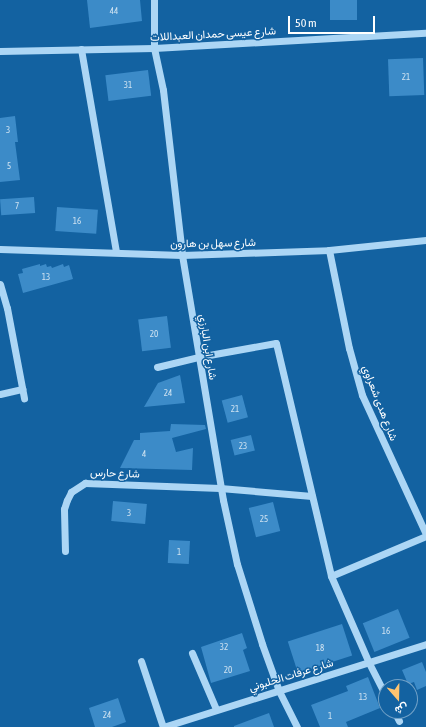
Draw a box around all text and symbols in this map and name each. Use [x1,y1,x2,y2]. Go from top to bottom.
house number: 44 [110,6,118,16]
scale bar [290,8,377,34]
text: 50 m [295,16,317,30]
street label: شارع عيسى حمدان العبداللات [150,24,276,44]
house number: 21 [402,72,410,82]
house number: 31 [124,80,132,90]
house number: 3 [6,125,10,135]
house number: 5 [7,161,11,171]
house number: 7 [15,201,19,211]
house number: 16 [73,216,81,226]
street label: شارع سهل بن هارون [170,236,256,250]
house number: 13 [42,272,50,282]
street label: شارع ابن البارزي [196,313,220,381]
house number: 20 [150,329,158,339]
street label: شارع هدى شعراوي [359,363,401,443]
house number: 24 [164,388,172,398]
house number: 21 [231,404,239,414]
house number: 23 [239,441,247,451]
house number: 4 [142,449,146,459]
street label: شارع حارس [90,466,140,480]
house number: 3 [127,508,131,518]
house number: 25 [260,514,268,524]
house number: 1 [177,547,181,557]
house number: 16 [382,626,390,636]
house number: 32 [220,642,228,652]
house number: 18 [316,643,324,653]
street label: شارع عرفات الحلبوني [247,656,335,694]
house number: 20 [224,665,232,675]
north arrow [378,679,418,719]
house number: 13 [359,692,367,702]
text: ش [393,701,410,717]
house number: 24 [103,710,111,720]
house number: 1 [328,711,332,721]

